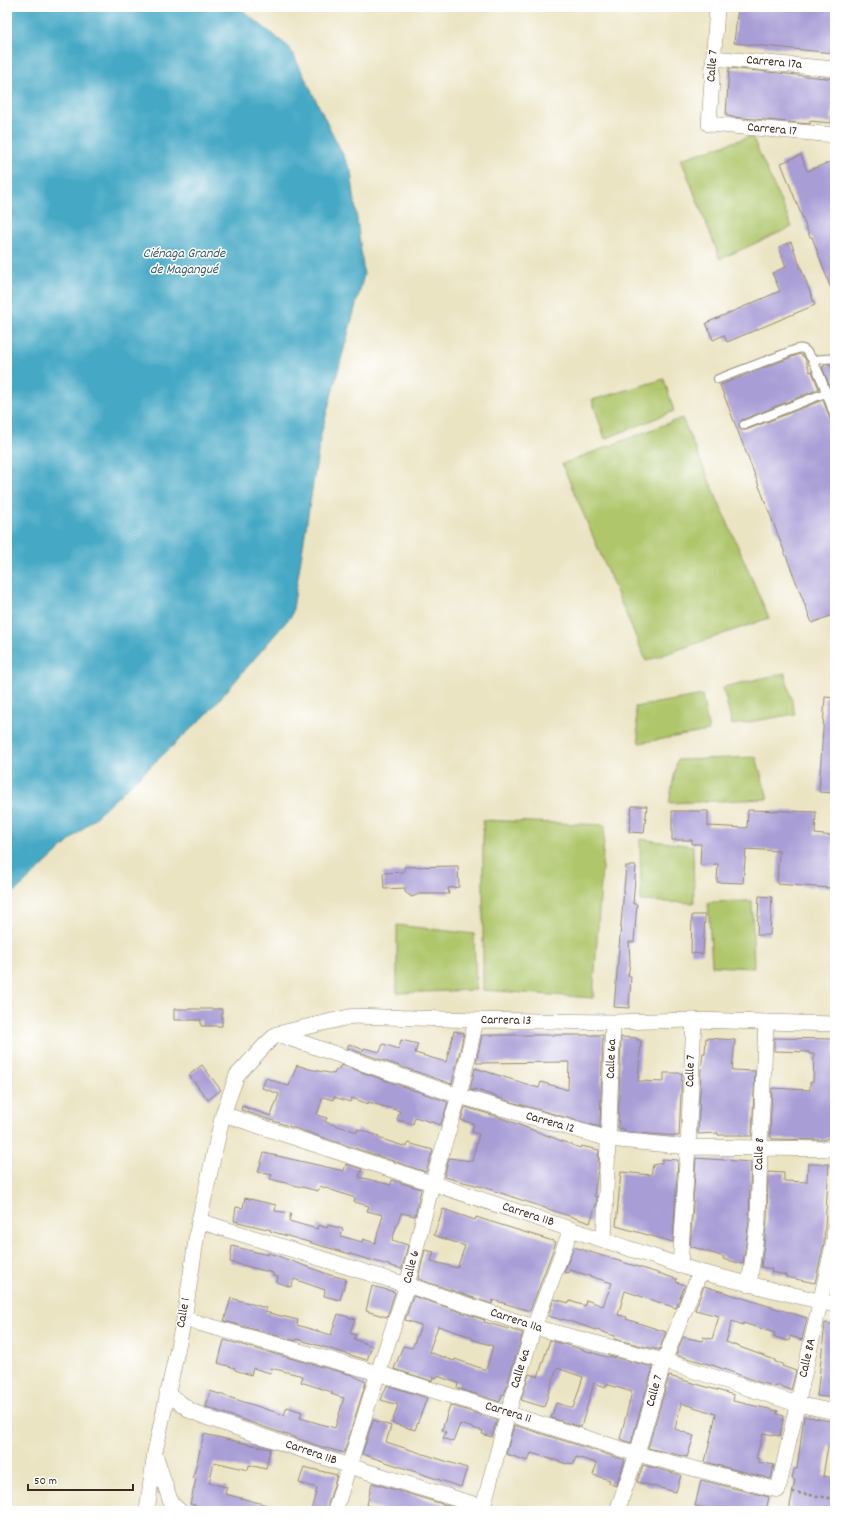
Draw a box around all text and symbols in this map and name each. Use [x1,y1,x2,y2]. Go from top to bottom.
street label: Calle 7 [702,49,724,83]
street label: Carrera 17a [745,51,803,75]
street label: Carrera 17 [746,118,798,142]
water label: Ciénaga Grande de Magangué [143,244,226,280]
street label: Carrera 13 [481,1011,531,1031]
street label: Calle 6a [602,1038,622,1079]
street label: Calle 7 [681,1054,701,1088]
street label: Carrera 12 [523,1107,577,1139]
street label: Calle 8 [750,1137,770,1171]
street label: Carrera 11B [500,1198,556,1232]
street label: Calle 6 [399,1248,425,1286]
street label: Calle 1 [172,1296,196,1330]
street label: Carrera 11a [488,1304,545,1339]
street label: Calle 8A [794,1337,822,1379]
street label: Calle 6a [506,1346,536,1391]
street label: Calle 7 [641,1373,669,1409]
street label: Carrera 11 [483,1397,533,1429]
street label: Carrera 11B [283,1435,339,1471]
scale bar [28,1466,133,1492]
text: 50 m [34,1473,57,1490]

